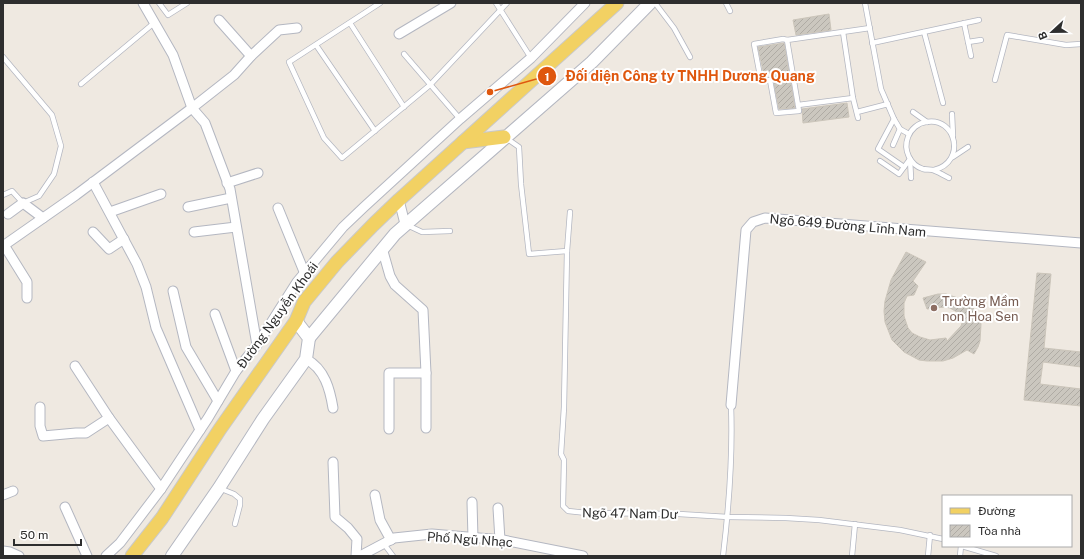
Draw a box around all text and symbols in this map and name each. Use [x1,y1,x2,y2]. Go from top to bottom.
north arrow [1032,12,1072,52]
text: B [1036,30,1050,41]
callout: Đối diện Công ty TNHH Dương Quang [537,63,823,89]
text: Đối diện Công ty TNHH Dương Quang [565,68,815,84]
text: 1 [544,70,550,84]
street label: Ngõ 649 Đường Lĩnh Nam [769,211,927,240]
street label: Đường Nguyễn Khoái [234,259,321,371]
place label: Trường Mầm non Hoa Sen [942,294,1019,324]
marker: Trường Mầm non Hoa Sen [929,303,939,313]
legend [942,495,1072,547]
text: Đường [978,504,1016,518]
street label: Ngõ 47 Nam Dư [582,505,679,522]
scale bar [14,521,81,547]
text: Tòa nhà [978,524,1021,538]
text: 50 m [20,528,48,542]
street label: Phố Ngũ Nhạc [427,529,513,550]

